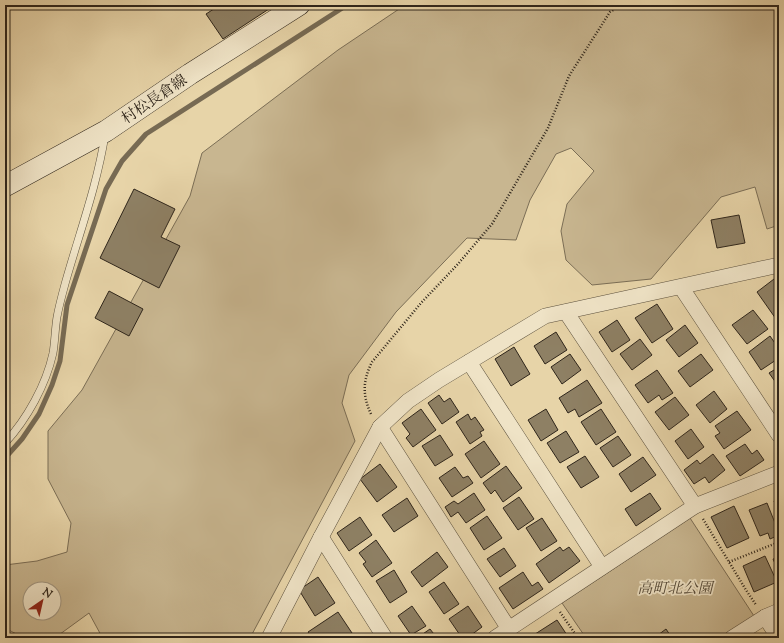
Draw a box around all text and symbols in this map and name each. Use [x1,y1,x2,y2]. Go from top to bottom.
street label: 村松長倉線 [118,71,192,130]
park label: 高町北公園 [637,579,715,600]
north arrow [22,581,62,621]
text: N [38,584,55,603]

